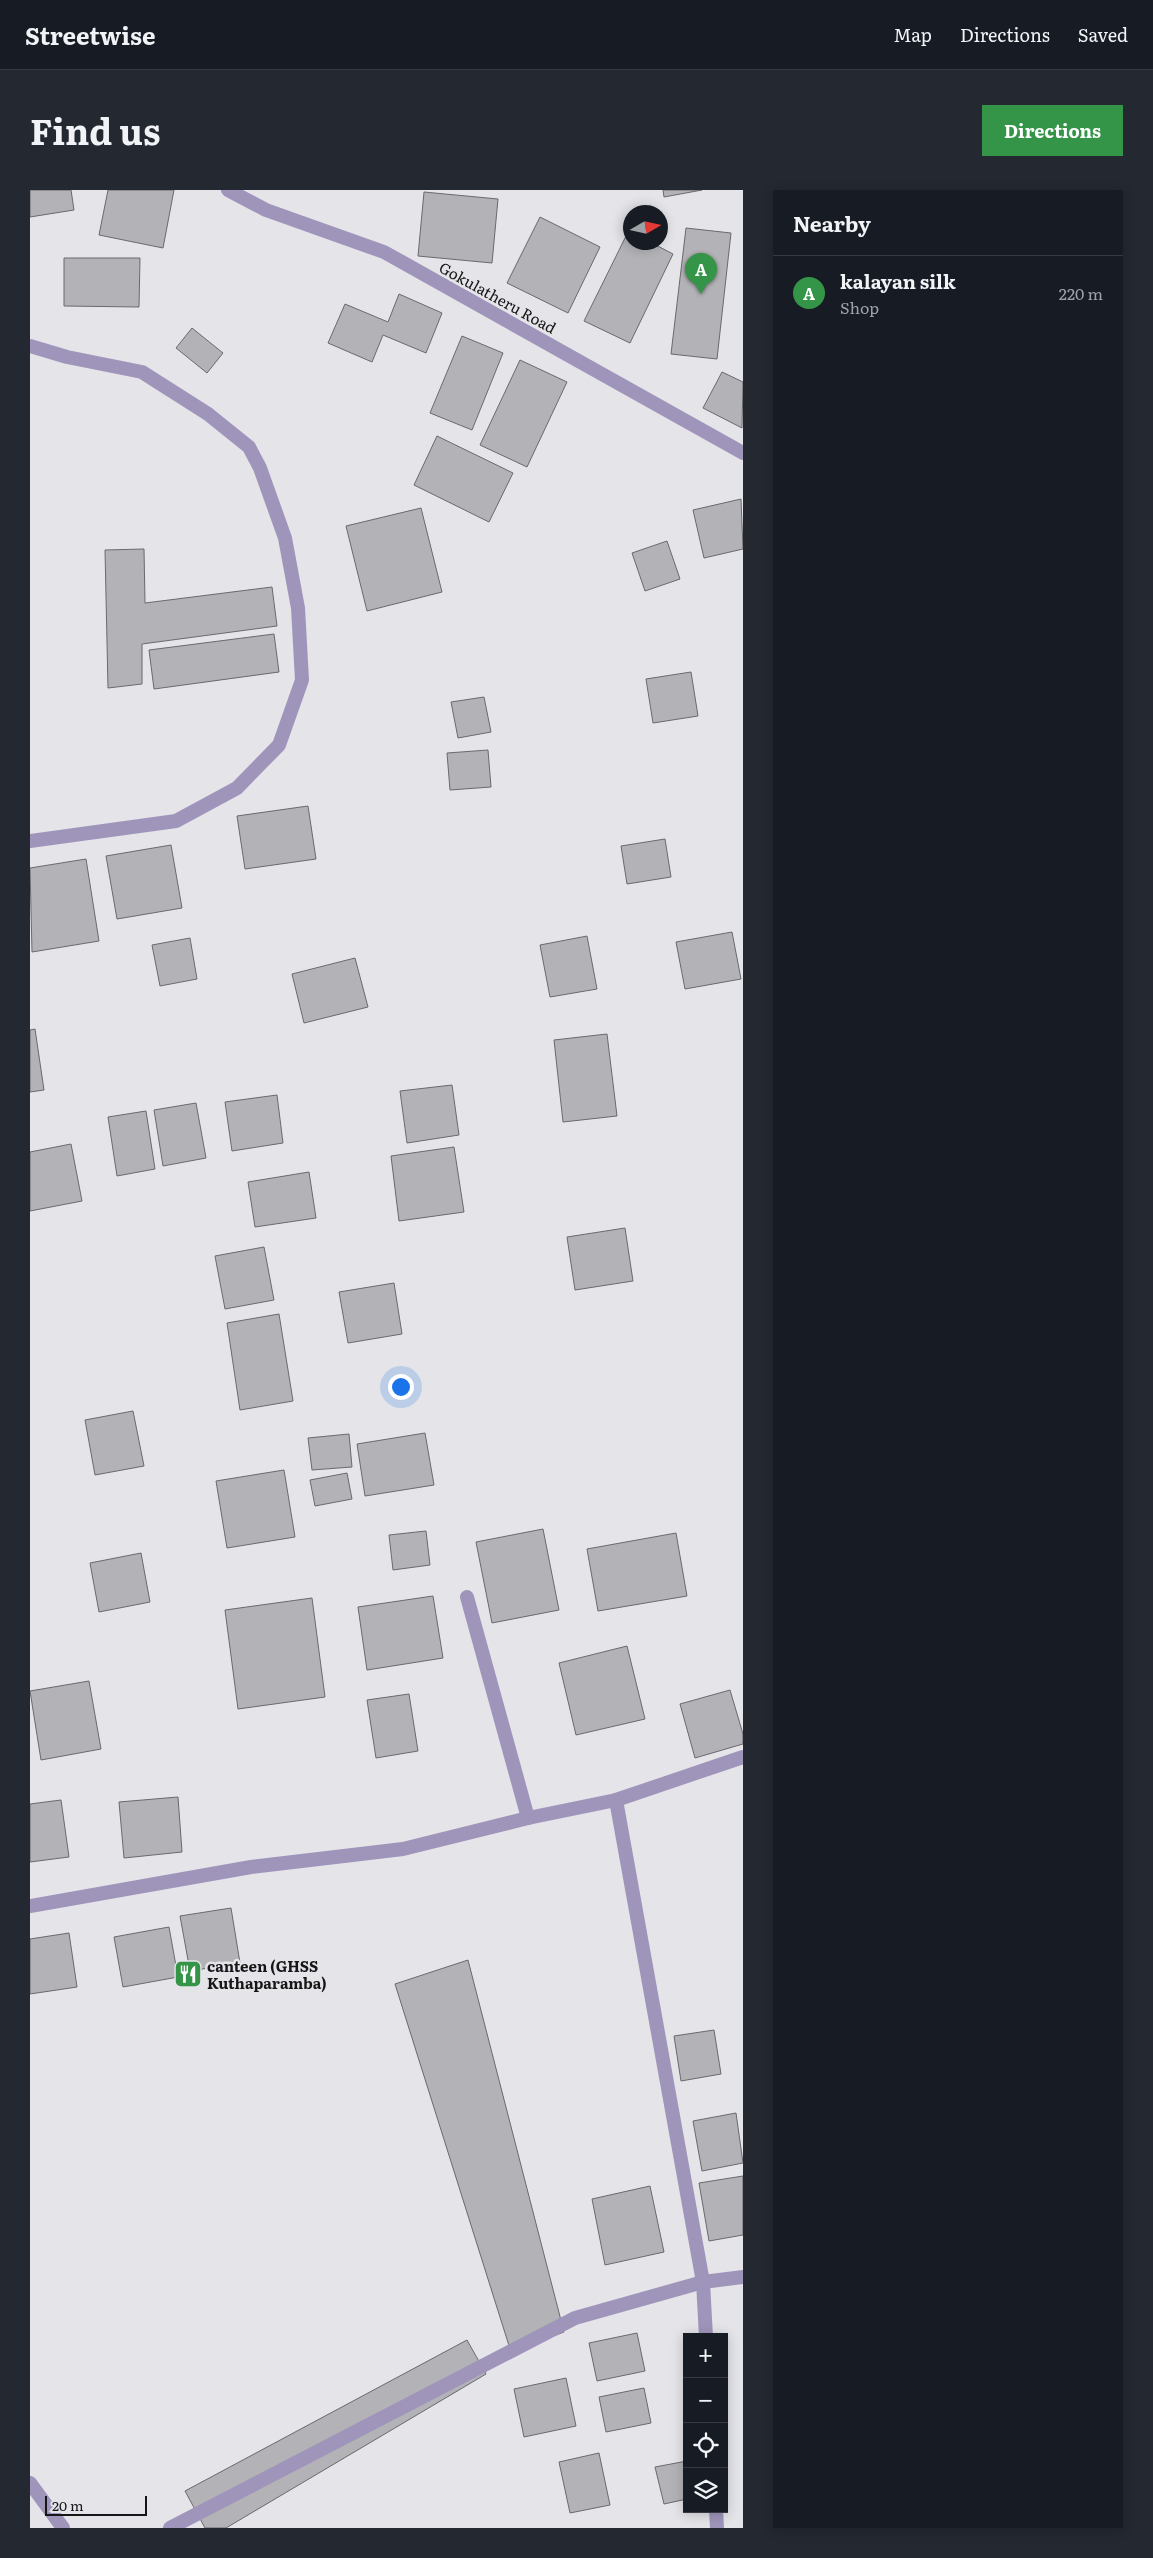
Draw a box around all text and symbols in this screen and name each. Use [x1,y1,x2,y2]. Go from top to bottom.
text: Streetwise [25,17,155,52]
text: Map [894,21,932,48]
text: Directions [960,21,1050,48]
text: Saved [1078,21,1128,48]
text: Find us [30,104,160,156]
button: Directions [982,105,1123,156]
north arrow [623,205,668,250]
text: Nearby [793,207,871,238]
pin: A [685,253,717,294]
street label: Gokulatheru Road [435,255,561,339]
text: kalayan silk [840,267,956,295]
text: A [803,281,815,305]
text: 220 m [1059,281,1103,305]
text: Shop [840,295,879,319]
your location [388,1374,414,1400]
place label: canteen (GHSS Kuthaparamba) [207,1954,327,1994]
restaurant icon: canteen (GHSS Kuthaparamba) [173,1959,203,1989]
map controls [683,2333,728,2513]
button: + [683,2333,728,2378]
button: − [683,2378,728,2423]
button: locate [683,2423,728,2468]
button: layers [683,2468,728,2513]
scale bar [45,2493,148,2516]
text: 20 m [52,2495,84,2515]

